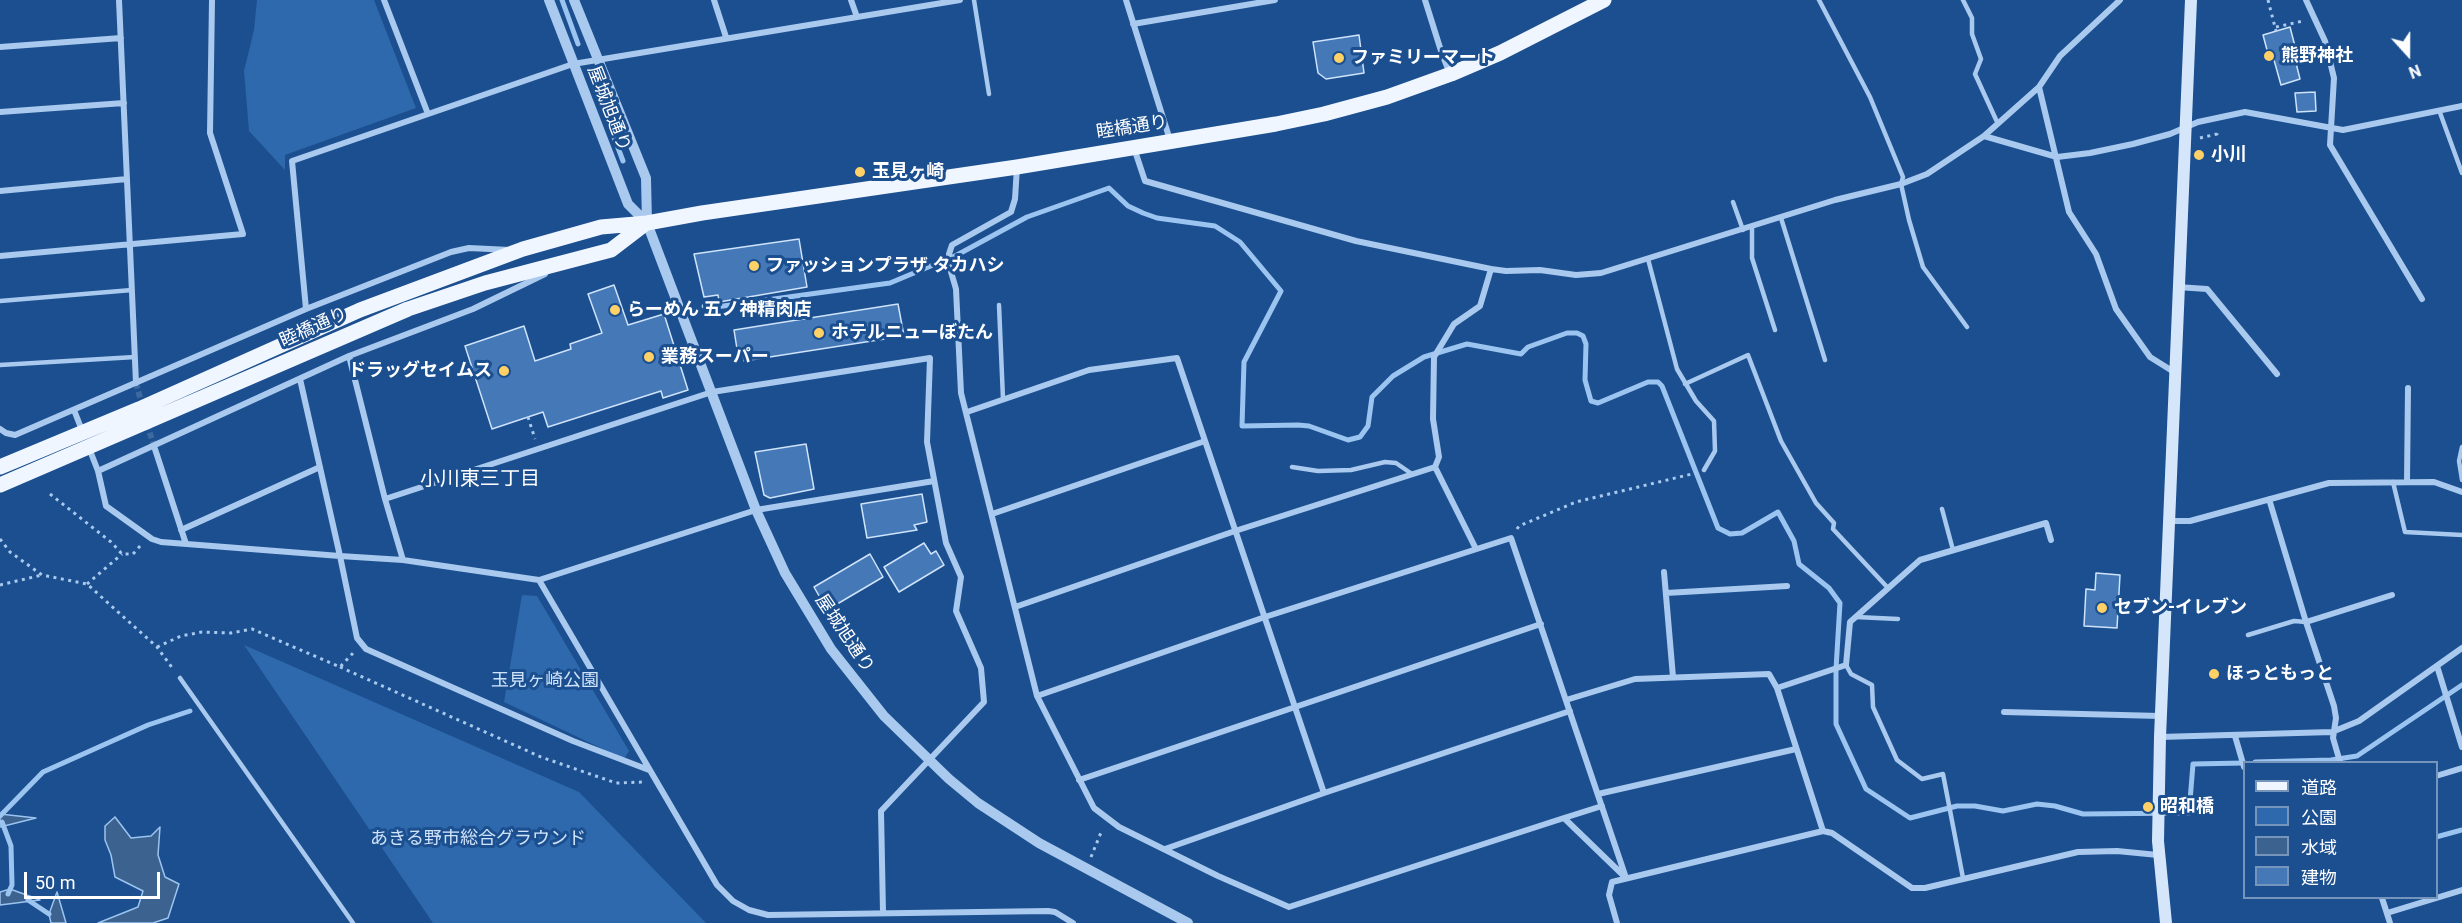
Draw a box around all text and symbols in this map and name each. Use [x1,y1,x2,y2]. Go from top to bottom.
north arrow [2378,24,2438,84]
place label: 熊野神社 [2281,45,2353,67]
place label: ファミリーマート [1351,47,1495,69]
marker: 熊野神社 [2262,49,2276,63]
marker: ファミリーマート [1332,51,1346,65]
text: N [2406,60,2423,82]
street label: 屋城旭通り [582,63,634,155]
street label: 睦橋通り [1095,112,1169,144]
place label: 小川 [2211,144,2247,166]
marker: 小川 [2192,148,2206,162]
place label: 玉見ヶ崎 [872,161,944,183]
marker: 玉見ヶ崎 [853,165,867,179]
place label: ファッションプラザ タカハシ [766,255,1004,277]
marker: ファッションプラザ タカハシ [747,259,761,273]
place label: らーめん 五ノ神精肉店 [627,299,811,321]
street label: 睦橋通り [277,303,351,353]
marker: らーめん 五ノ神精肉店 [608,303,622,317]
place label: ホテルニューぼたん [831,322,993,344]
marker: ホテルニューぼたん [812,326,826,340]
place label: 業務スーパー [661,346,769,368]
marker: 業務スーパー [642,350,656,364]
place label: ドラッグセイムス [348,360,492,382]
marker: ドラッグセイムス [497,364,511,378]
district label: 小川東三丁目 [420,468,540,492]
street label: 屋城旭通り [810,591,878,677]
place label: セブン-イレブン [2114,597,2247,619]
marker: セブン-イレブン [2095,601,2109,615]
place label: ほっともっと [2226,663,2334,685]
marker: ほっともっと [2207,667,2221,681]
park label: 玉見ヶ崎公園 [491,670,599,692]
legend [2243,761,2438,899]
text: 道路 [2301,777,2337,798]
place label: 昭和橋 [2160,796,2214,818]
marker: 昭和橋 [2141,800,2155,814]
text: 公園 [2301,807,2337,828]
park label: あきる野市総合グラウンド [370,828,586,850]
text: 水域 [2301,837,2337,858]
scale bar [27,860,164,898]
text: 建物 [2301,867,2337,888]
text: 50 m [35,872,75,893]

